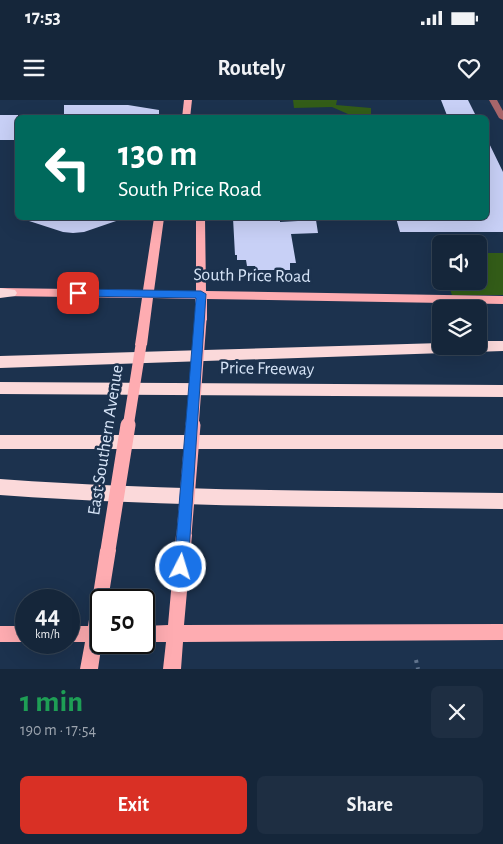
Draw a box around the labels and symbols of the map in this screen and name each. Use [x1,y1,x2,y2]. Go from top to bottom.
street label: South Price Road [193,266,311,286]
pin [57,272,99,314]
street label: Price Freeway [220,359,315,379]
street label: East Southern Avenue [85,364,127,517]
position arrow [154,540,206,592]
speed limit sign: 50 [90,589,155,654]

